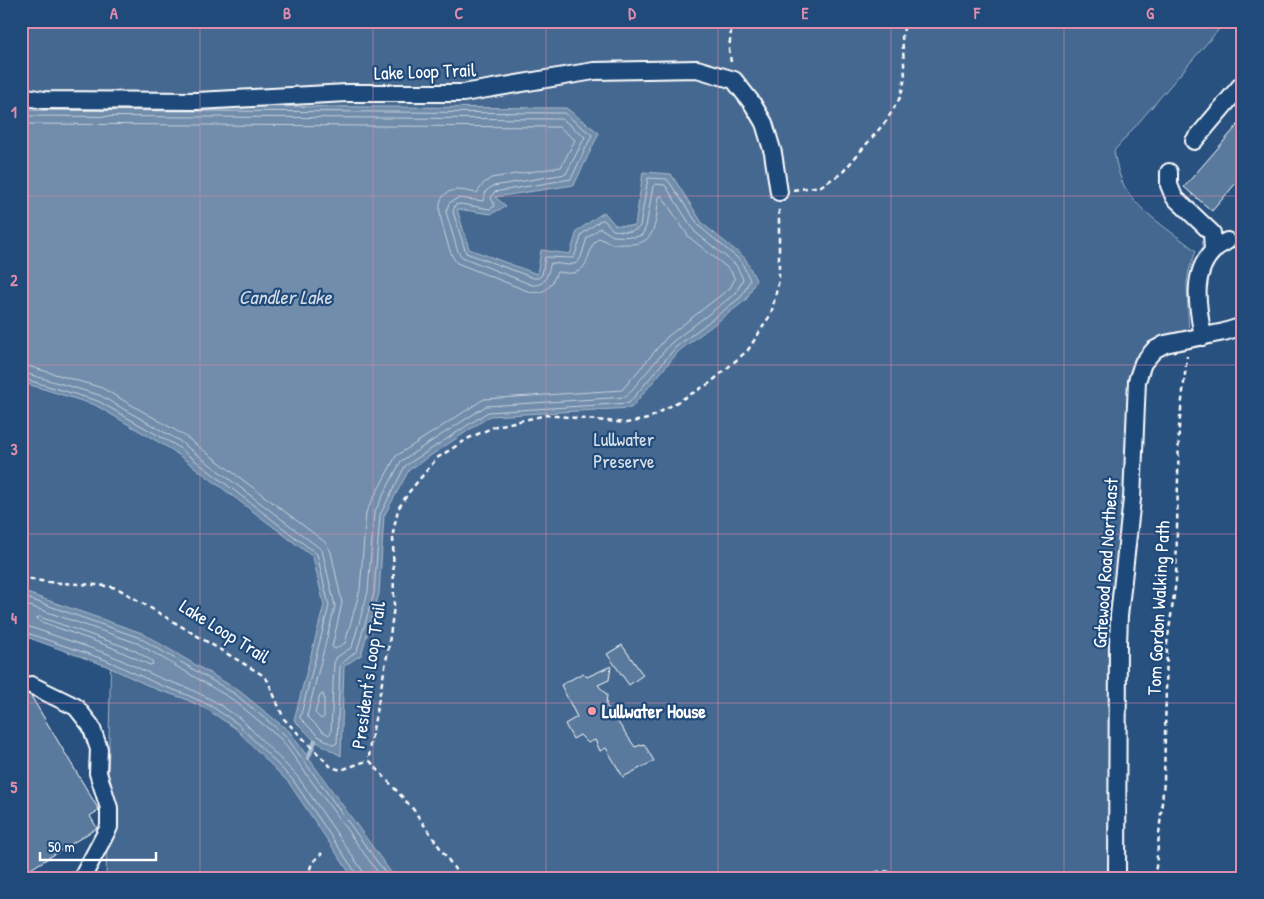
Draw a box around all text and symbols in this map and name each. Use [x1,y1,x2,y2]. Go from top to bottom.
text: A [110,2,118,24]
text: B [283,2,291,24]
text: C [455,2,464,24]
text: D [628,2,636,24]
text: E [801,2,809,24]
text: F [973,2,981,24]
text: G [1146,2,1154,24]
street label: Lake Loop Trail [373,56,477,86]
text: 1 [11,101,17,123]
text: 2 [10,269,18,291]
water label: Candler Lake [239,283,332,310]
park label: Lullwater Preserve [593,426,655,474]
text: 3 [10,438,18,460]
street label: Gatewood Road Northeast [1086,477,1124,649]
street label: Tom Gordon Walking Path [1140,520,1176,696]
street label: Lake Loop Trail [175,593,276,670]
street label: President's Loop Trail [345,599,391,750]
text: 4 [11,607,17,629]
place label: Lullwater House [602,698,706,724]
marker: Lullwater House [586,705,598,717]
text: 5 [11,776,18,798]
scale bar [40,829,156,861]
text: 50 m [48,836,75,857]

